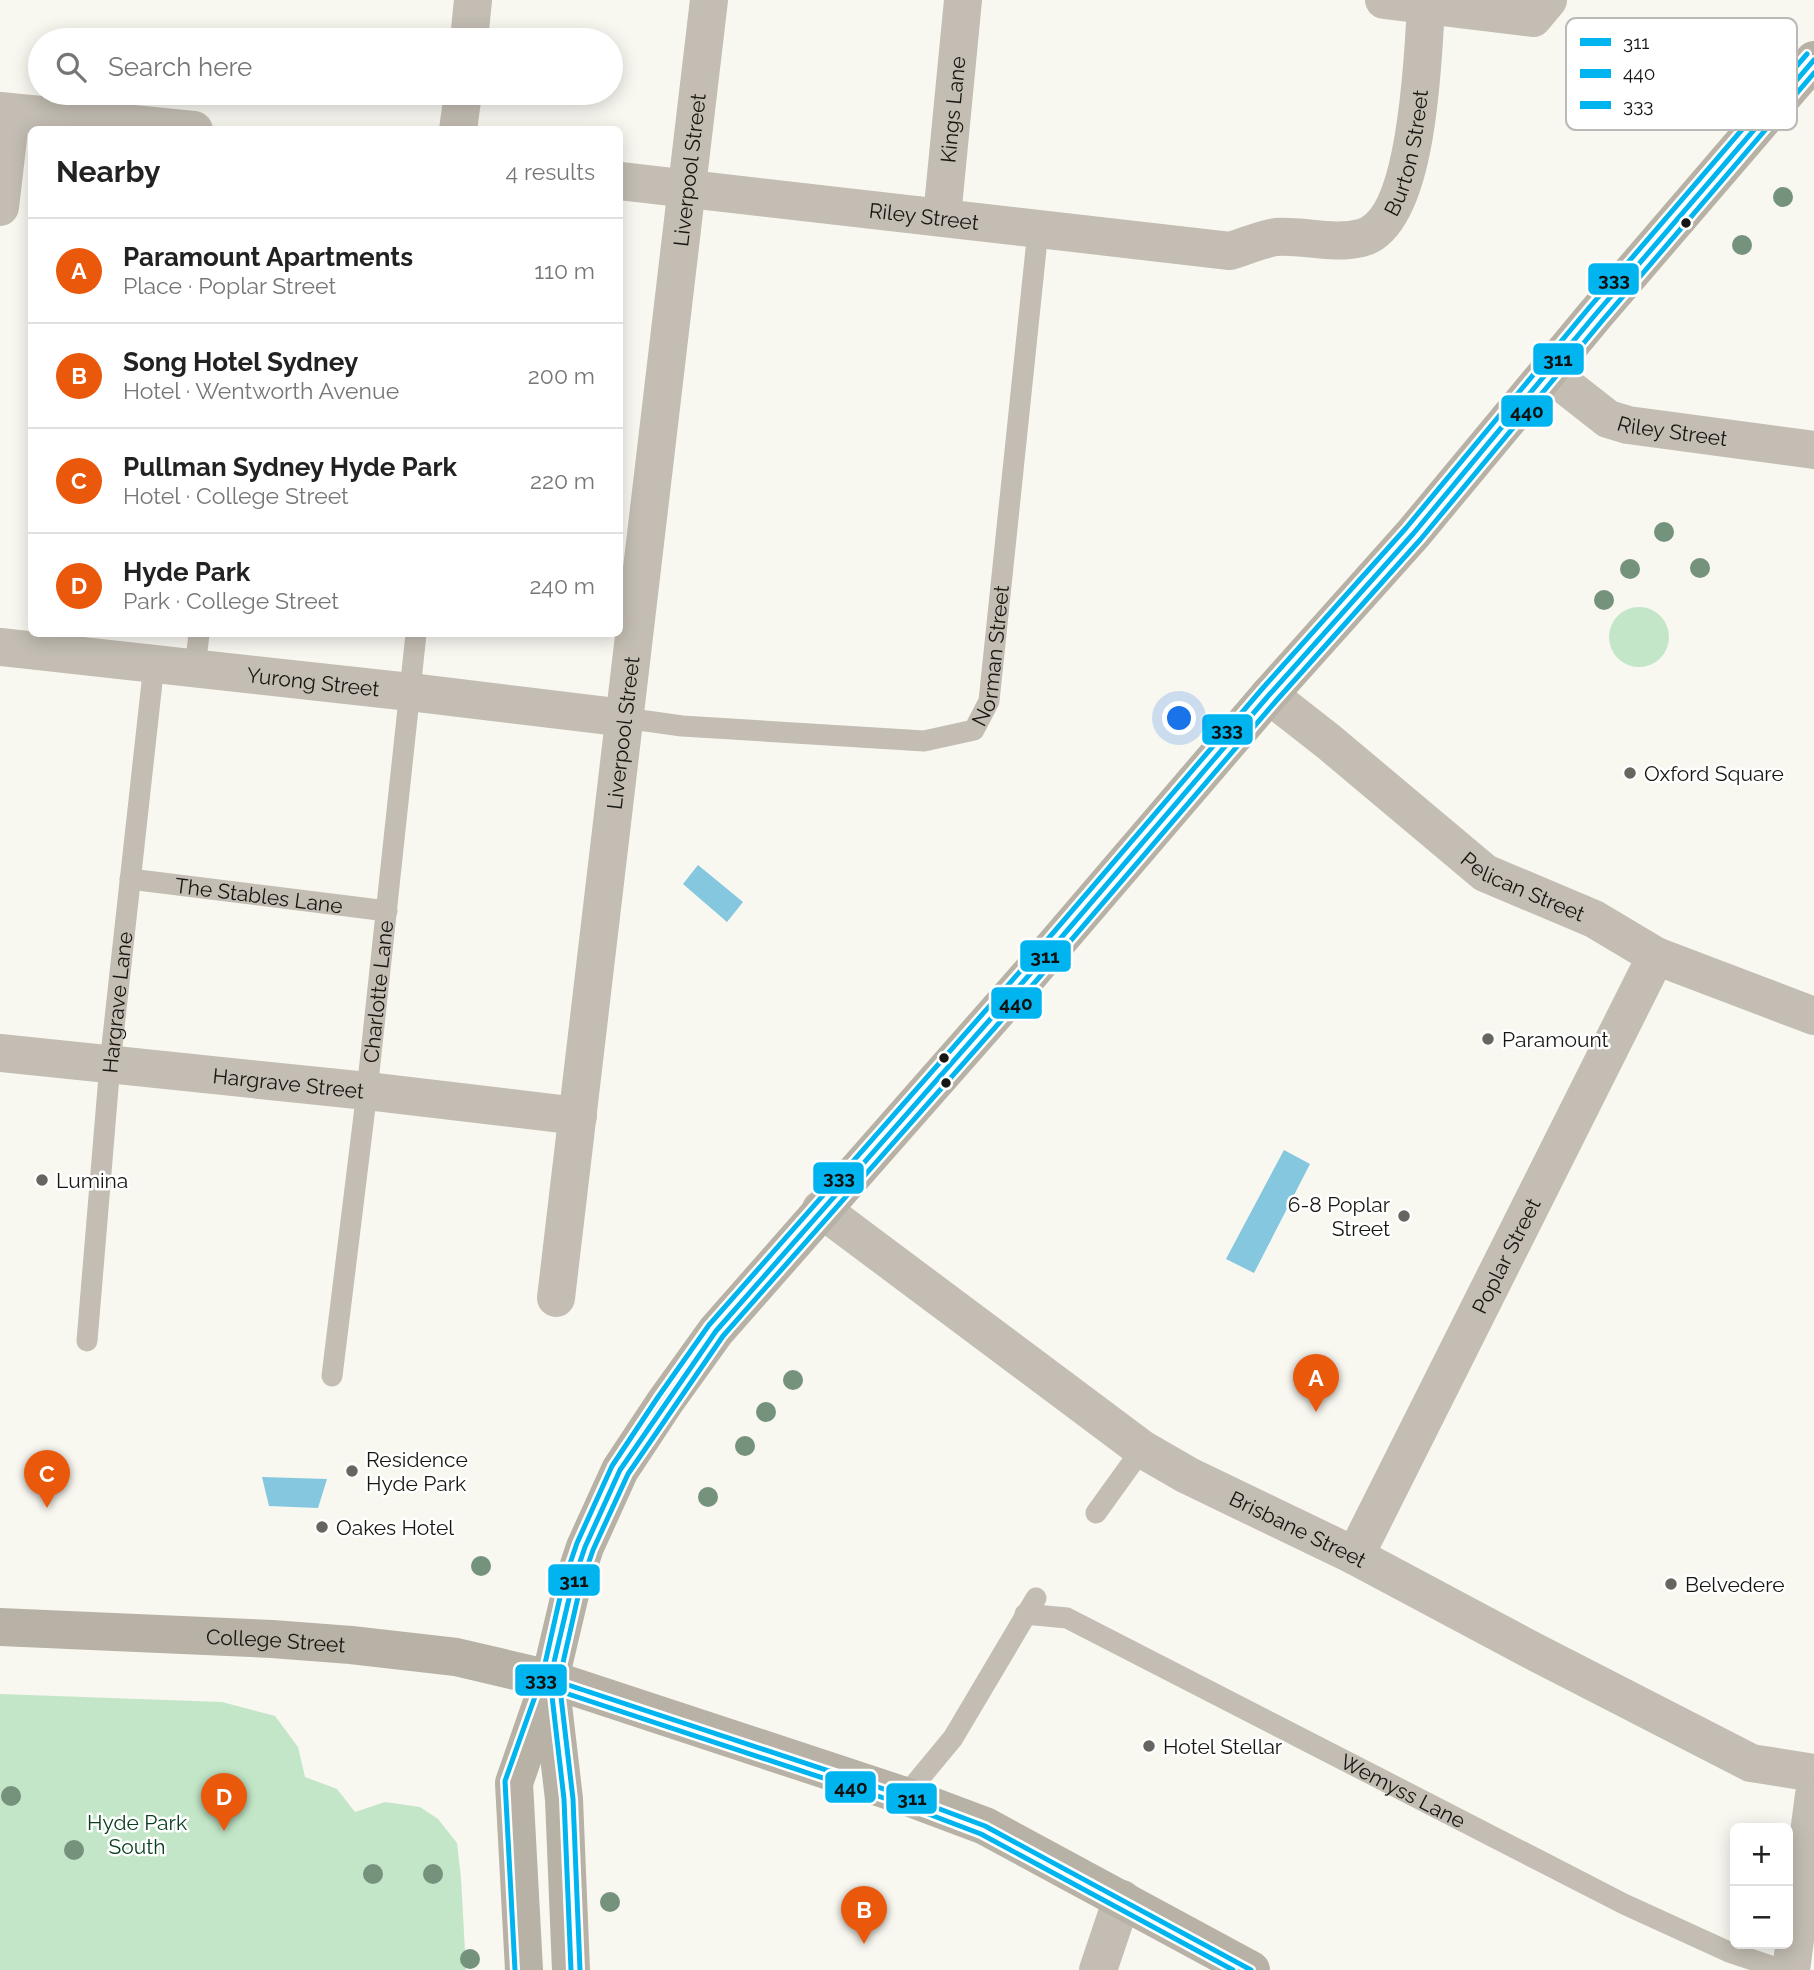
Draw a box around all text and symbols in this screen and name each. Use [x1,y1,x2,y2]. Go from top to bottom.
legend [1566,18,1797,130]
search box [28,28,623,105]
text: 311 [1623,31,1649,53]
icon: search [52,48,90,86]
text: Search here [108,52,252,82]
street label: Kings Lane [935,55,970,164]
text: 440 [1623,62,1655,84]
street label: Burton Street [1378,88,1433,220]
street label: Liverpool Street [668,92,710,248]
text: 333 [1623,94,1653,116]
text: Nearby [56,154,160,189]
text: 4 results [506,158,595,185]
street label: Riley Street [868,197,980,235]
unlabelled marker [1679,216,1693,230]
text: Paramount Apartments [123,242,413,272]
text: A [71,257,87,284]
text: 110 m [534,257,595,284]
line badge: 333 [1587,262,1640,296]
text: 333 [1598,268,1630,290]
text: Place · Poplar Street [123,272,336,299]
line badge: 311 [1532,342,1585,376]
text: Song Hotel Sydney [123,347,358,377]
text: 311 [1543,348,1573,370]
text: B [71,362,87,389]
text: 200 m [528,362,595,389]
text: Hotel · Wentworth Avenue [123,377,399,404]
line badge: 440 [1500,394,1554,428]
text: 440 [1510,400,1544,422]
street label: Riley Street [1615,410,1729,451]
text: Pullman Sydney Hyde Park [123,452,457,482]
text: C [71,467,87,494]
text: 220 m [530,467,595,494]
text: Hotel · College Street [123,482,349,509]
text: Hyde Park [123,557,250,587]
text: D [71,572,87,599]
text: 240 m [529,572,595,599]
street label: Norman Street [966,584,1013,730]
text: Park · College Street [123,587,339,614]
street label: Liverpool Street [601,655,644,811]
street label: Yurong Street [246,662,381,701]
your location [1162,701,1196,735]
line badge: 333 [1201,713,1254,746]
text: 333 [1211,718,1243,740]
place label: Oxford Square [1644,761,1784,786]
marker: Oxford Square [1622,765,1638,781]
street label: Pelican Street [1456,846,1589,926]
street label: The Stables Lane [174,872,344,918]
street label: Charlotte Lane [358,919,398,1064]
street label: Hargrave Lane [97,930,137,1074]
line badge: 311 [1019,939,1072,973]
text: 311 [1030,945,1060,967]
line badge: 440 [990,986,1043,1020]
text: 440 [999,992,1033,1014]
place label: Paramount [1502,1027,1609,1052]
marker: Paramount [1480,1031,1496,1047]
unlabelled marker [937,1051,951,1065]
street label: Hargrave Street [212,1063,365,1103]
unlabelled marker [939,1076,953,1090]
line badge: 333 [812,1161,865,1195]
text: 333 [823,1166,855,1188]
place label: Lumina [56,1168,128,1193]
marker: Lumina [34,1172,50,1188]
place label: 6-8 Poplar Street [1288,1192,1391,1241]
street label: Poplar Street [1466,1194,1545,1318]
marker: 6-8 Poplar Street [1396,1208,1412,1224]
pin: A [1293,1354,1339,1412]
place label: Residence Hyde Park [366,1447,468,1496]
pin: C [24,1450,70,1508]
marker: Residence Hyde Park [344,1463,360,1479]
street label: Brisbane Street [1226,1485,1371,1572]
place label: Oakes Hotel [336,1515,454,1540]
marker: Oakes Hotel [314,1519,330,1535]
line badge: 311 [547,1563,601,1597]
text: 311 [559,1569,589,1591]
place label: Belvedere [1685,1572,1785,1597]
marker: Belvedere [1663,1576,1679,1592]
street label: College Street [205,1624,346,1657]
line badge: 333 [514,1663,568,1697]
text: 333 [525,1668,557,1690]
place label: Hotel Stellar [1163,1734,1283,1759]
marker: Hotel Stellar [1141,1738,1157,1754]
street label: Wemyss Lane [1336,1748,1470,1833]
line badge: 440 [824,1770,877,1804]
pin: D [201,1773,247,1831]
text: 440 [834,1776,868,1798]
line badge: 311 [885,1782,938,1815]
text: 311 [897,1787,927,1809]
park label: Hyde Park South [87,1810,187,1859]
map controls [1730,1823,1793,1949]
button: + [1730,1823,1793,1886]
pin: B [841,1886,887,1944]
button: − [1730,1886,1793,1949]

